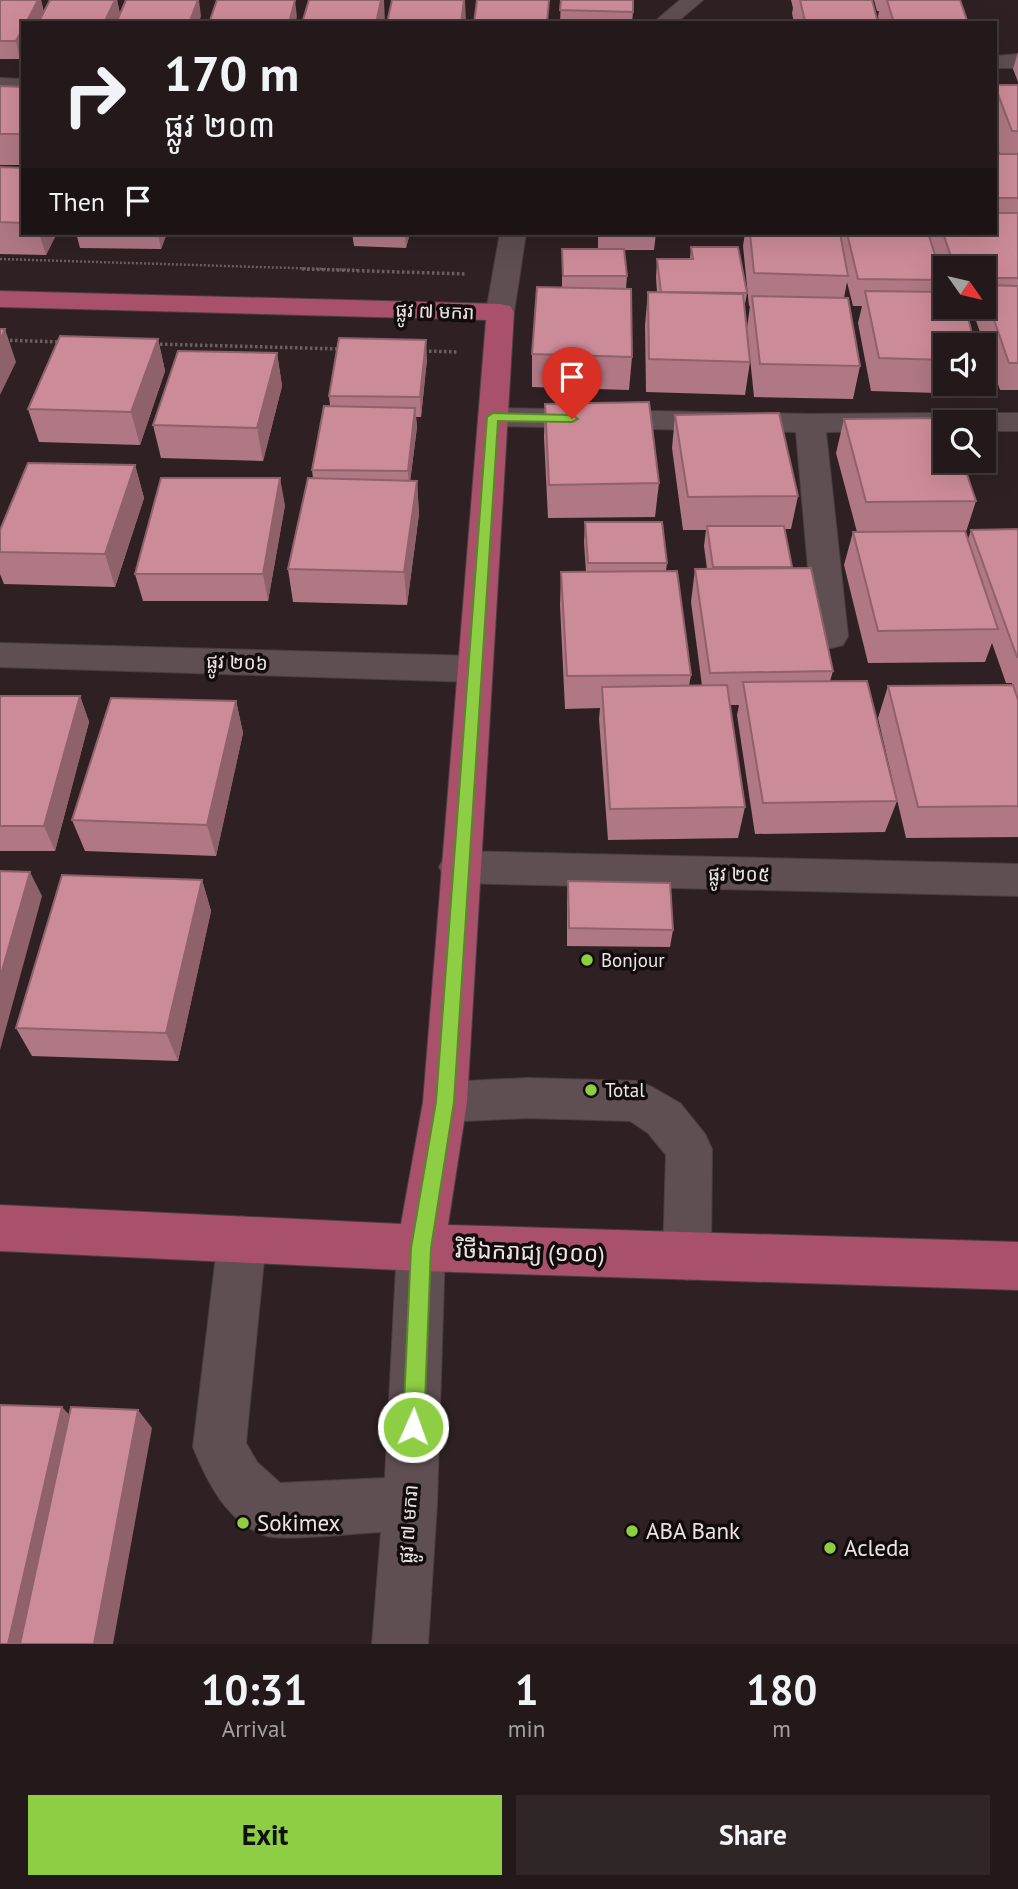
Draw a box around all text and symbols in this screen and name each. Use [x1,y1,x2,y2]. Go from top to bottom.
text: 170 m [164,41,299,105]
icon: right [49,49,140,140]
text: ផ្លូវ ២០៣ [164,104,275,146]
icon: arrive [119,182,157,220]
text: Then [49,185,105,218]
north arrow [933,256,996,318]
map controls [933,256,996,473]
street label: ផ្លូវ ៧ មករា [395,298,475,330]
button: sound [933,333,996,396]
pin [542,347,602,419]
icon: arrive [553,358,591,396]
button: search [933,410,996,473]
street label: ផ្លូវ ២០៦ [206,649,268,681]
street label: ផ្លូវ ២០៥ [708,861,770,892]
place label: Bonjour [601,948,665,972]
marker: Bonjour [579,952,595,968]
place label: Total [605,1078,645,1102]
marker: Total [583,1082,599,1098]
street label: វិថីឯករាជ្យ (១០០) [455,1234,605,1269]
position arrow [376,1390,450,1464]
street label: ផ្លូវ ៧ មករា [393,1484,428,1565]
place label: Sokimex [257,1508,341,1537]
marker: Sokimex [235,1515,251,1531]
place label: ABA Bank [646,1516,740,1545]
marker: ABA Bank [624,1523,640,1539]
place label: Acleda [844,1533,910,1562]
marker: Acleda [822,1540,838,1556]
text: 10:31 [201,1662,307,1717]
text: 1 [515,1662,538,1717]
text: 180 [746,1662,817,1717]
text: Arrival [222,1714,286,1743]
text: min [508,1714,545,1743]
text: m [772,1714,791,1743]
button: Exit [28,1795,502,1875]
button: Share [516,1795,990,1875]

